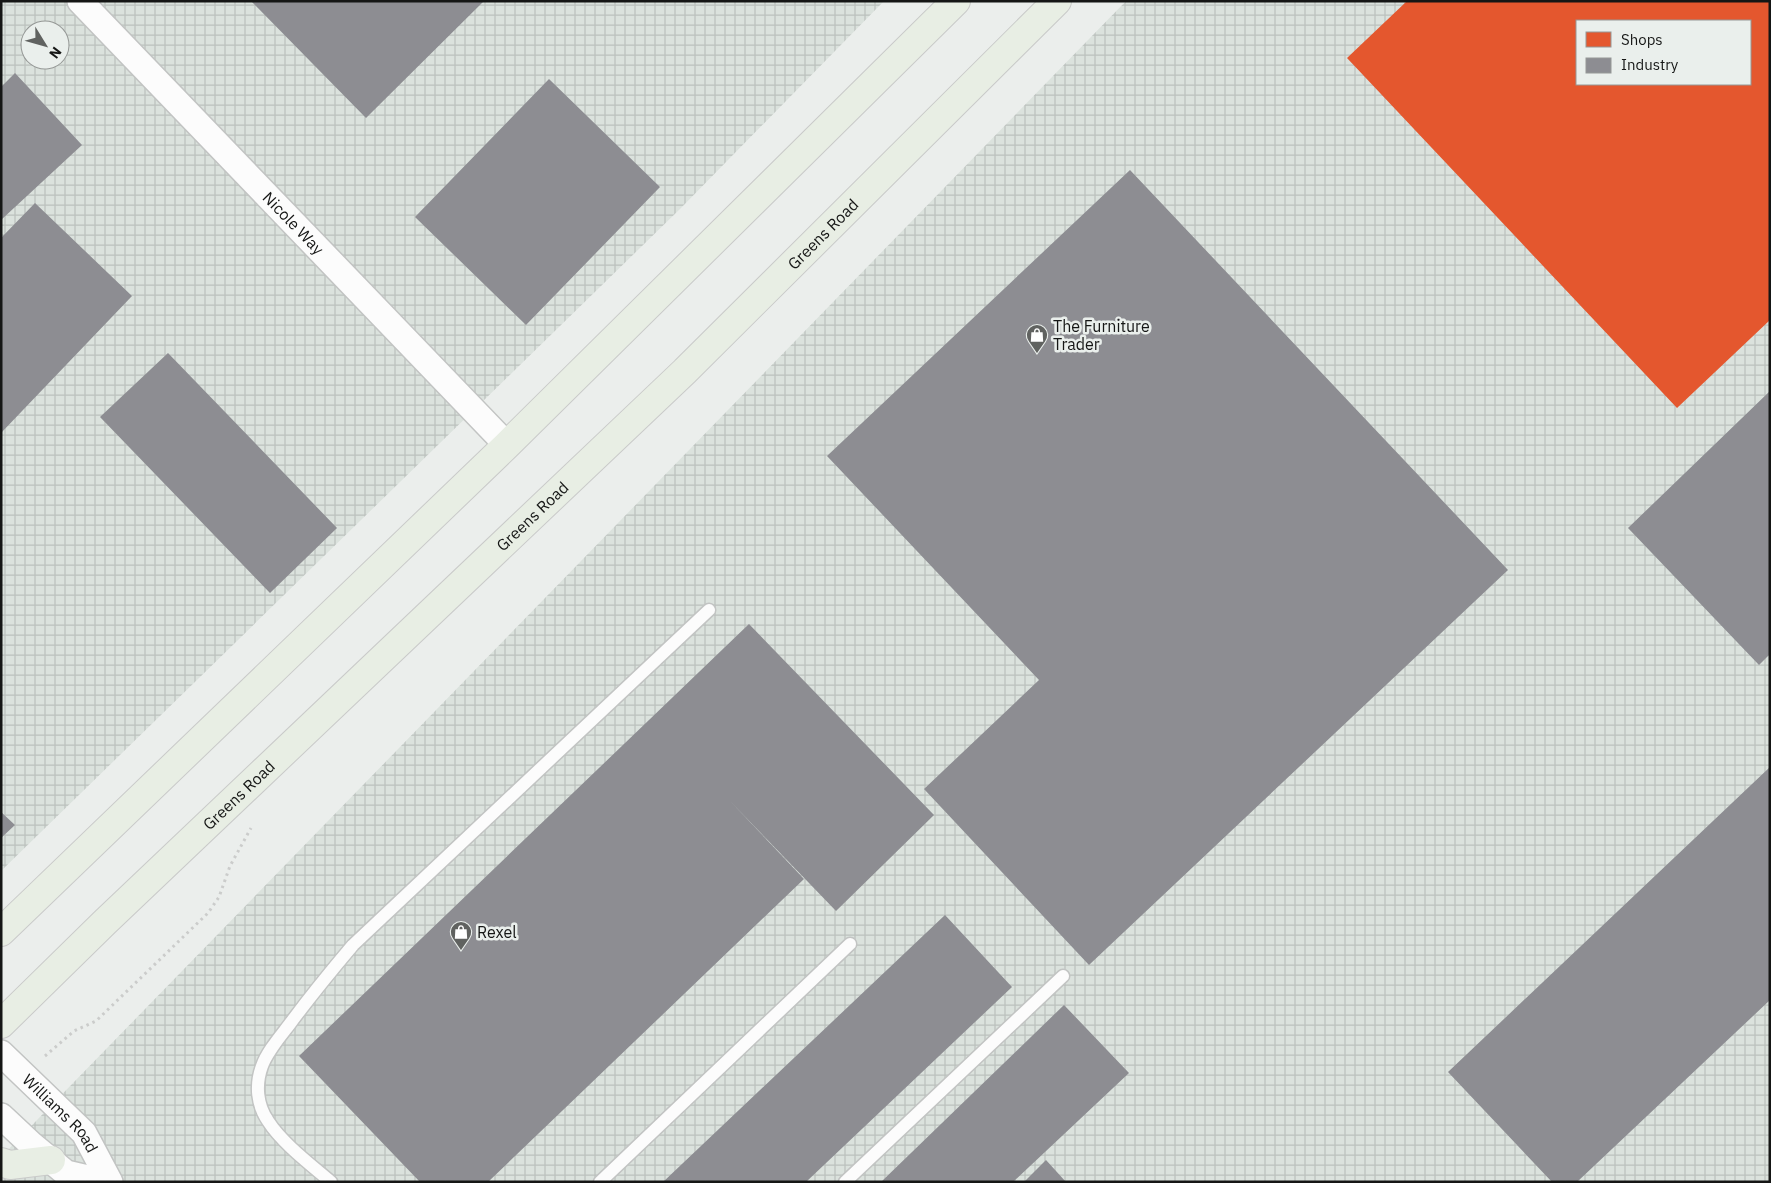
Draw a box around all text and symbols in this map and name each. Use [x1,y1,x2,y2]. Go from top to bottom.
north arrow [20,20,70,70]
legend [1576,20,1751,85]
text: Shops [1621,30,1663,49]
text: N [45,43,66,62]
text: Industry [1621,55,1679,74]
street label: Nicole Way [259,187,328,259]
street label: Greens Road [783,194,862,273]
place label: The Furniture Trader [1053,316,1150,354]
shop icon: The Furniture Trader [1025,323,1049,354]
street label: Greens Road [492,477,573,555]
street label: Greens Road [198,756,279,834]
shop icon: Rexel [449,920,473,951]
place label: Rexel [477,922,517,942]
street label: Williams Road [19,1069,103,1156]

